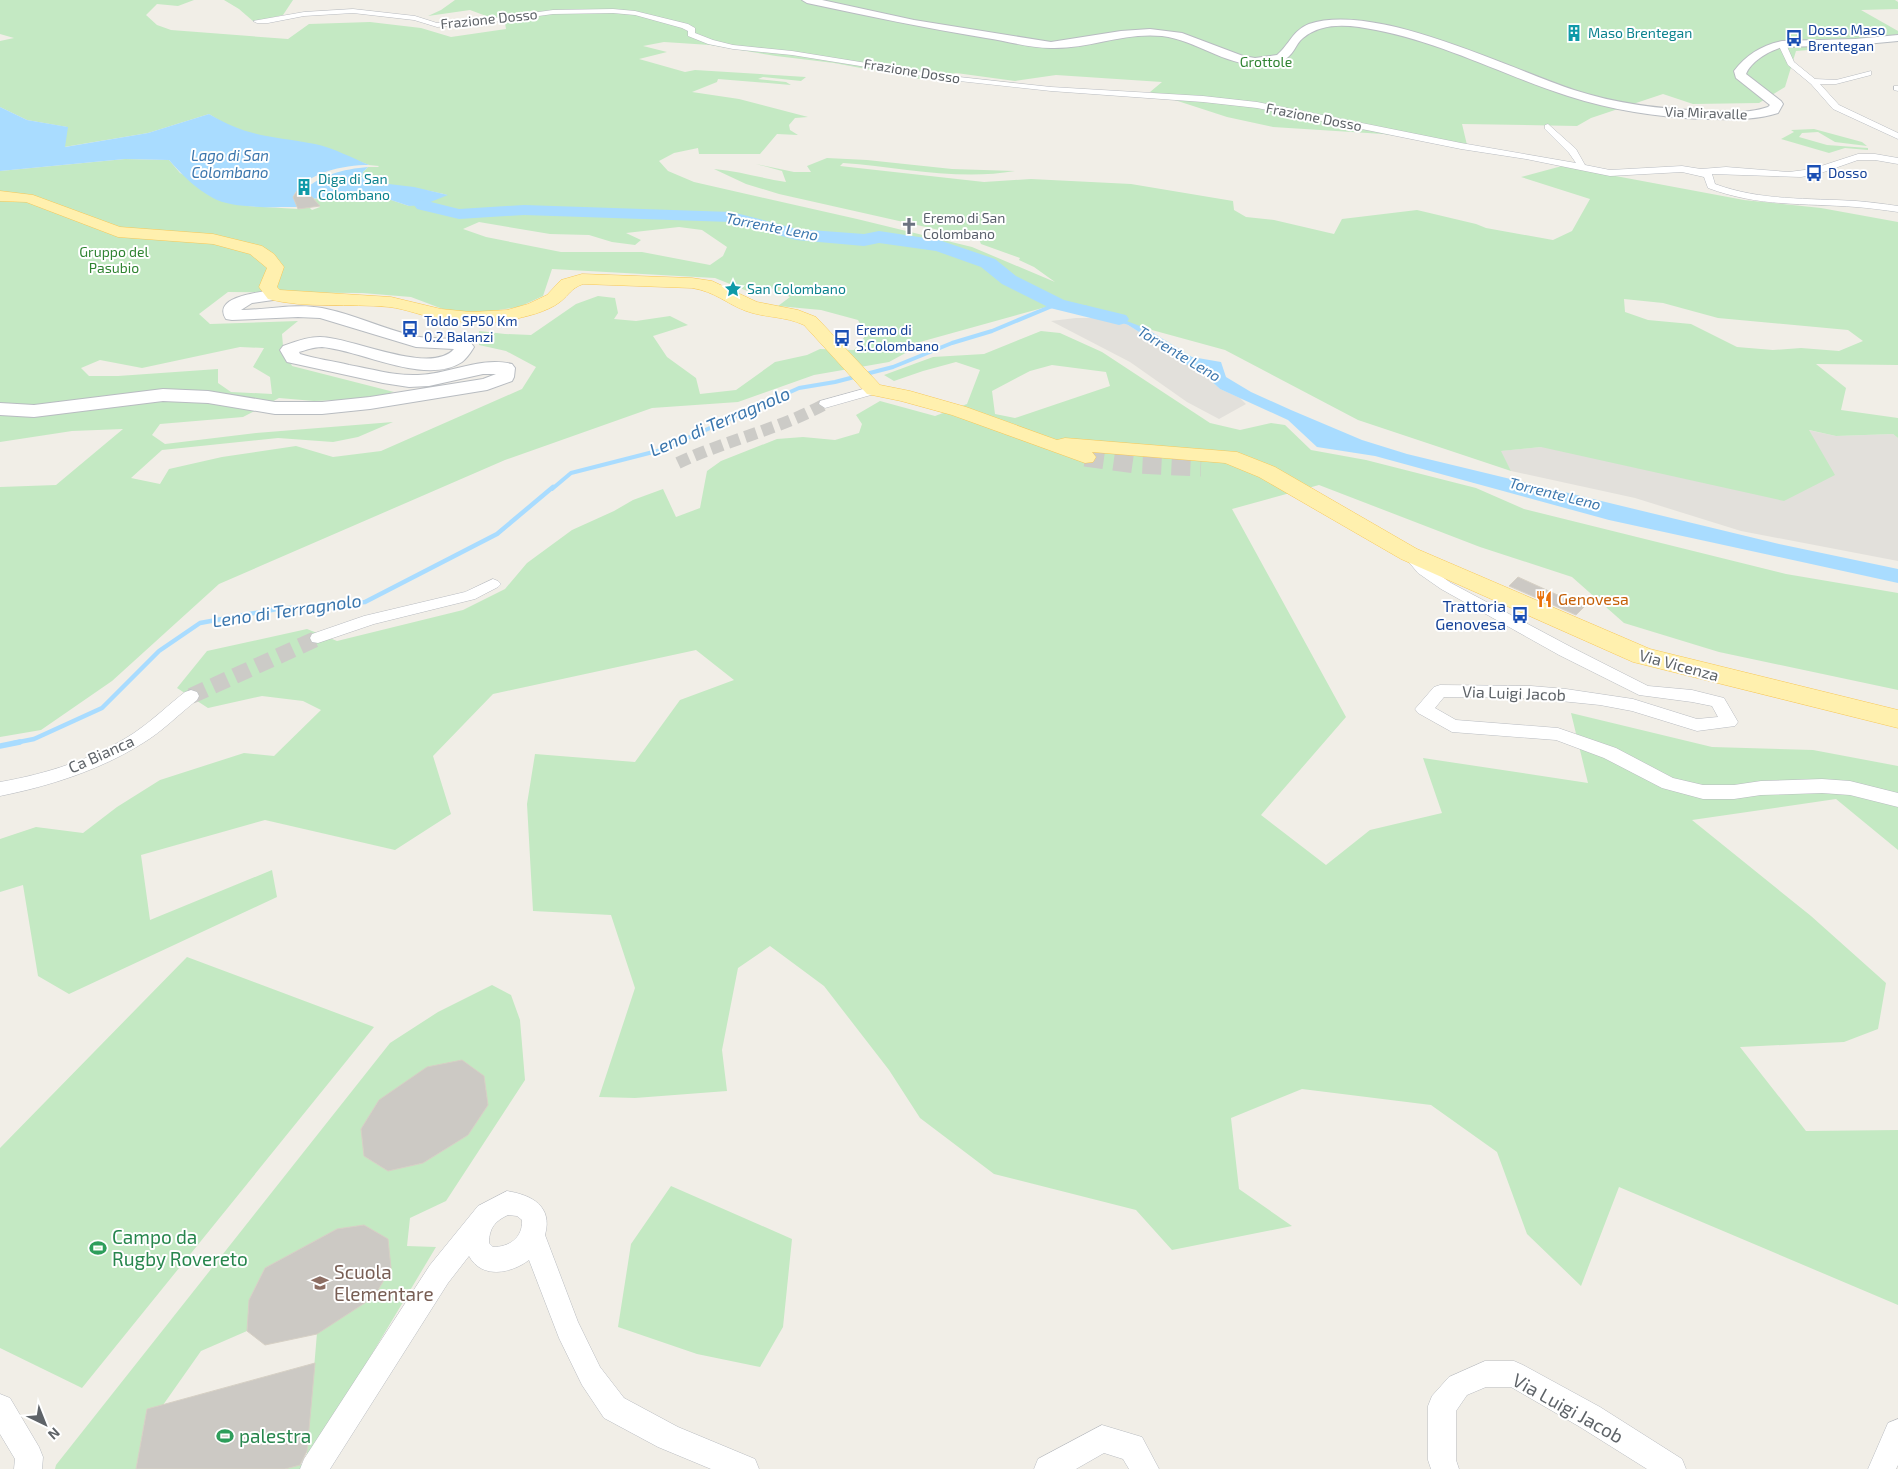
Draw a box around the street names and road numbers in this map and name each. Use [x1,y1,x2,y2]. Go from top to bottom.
street label: Frazione Dosso [440,5,538,32]
street label: Frazione Dosso [863,54,962,87]
street label: Frazione Dosso [1265,99,1364,134]
street label: Via Miravalle [1664,103,1748,122]
street label: Via Vicenza [1637,645,1721,684]
street label: Via Luigi Jacob [1462,681,1566,704]
street label: Ca Bianca [65,731,137,776]
street label: Via Luigi Jacob [1509,1368,1628,1447]

